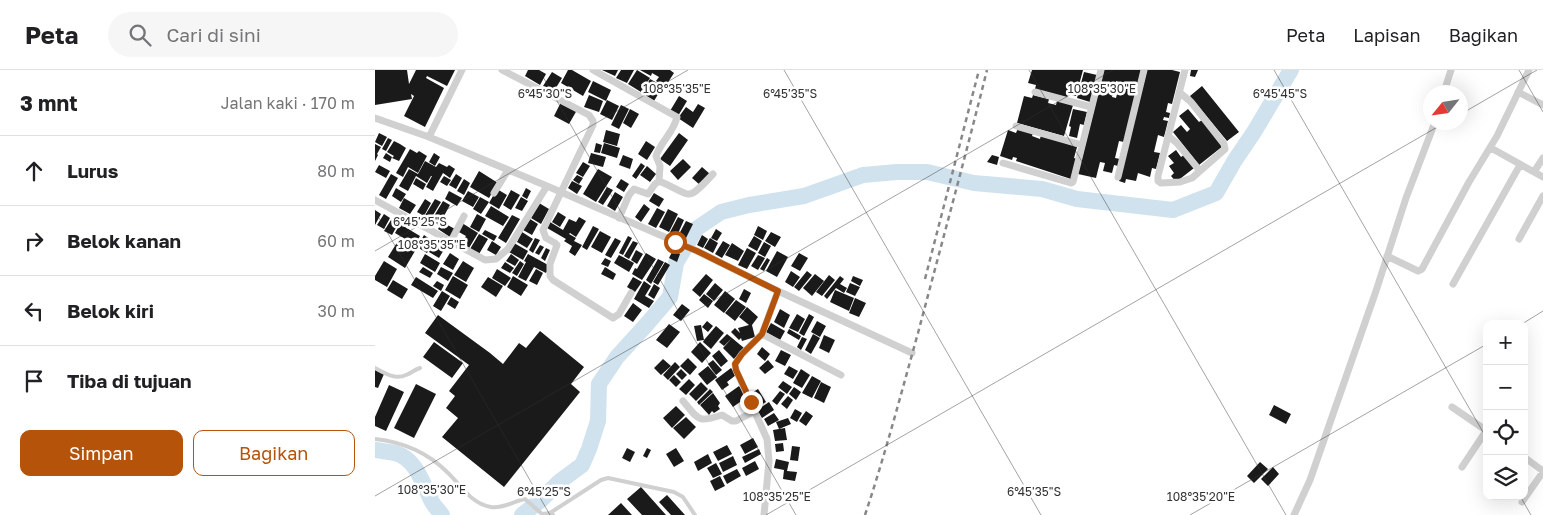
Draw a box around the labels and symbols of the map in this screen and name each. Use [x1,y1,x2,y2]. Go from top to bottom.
text: 108°35'35"E [643,81,711,96]
text: 108°35'30"E [1068,81,1136,96]
north arrow [1423,85,1468,130]
text: 6°45'30"S [518,86,573,101]
text: 6°45'35"S [763,86,817,101]
text: 6°45'45"S [1253,86,1308,101]
text: 6°45'25"S [393,214,447,229]
route start [664,231,687,254]
text: 108°35'35"E [398,237,466,252]
route end [740,391,763,414]
text: 108°35'30"E [398,482,466,497]
text: 6°45'25"S [517,484,571,499]
text: 6°45'35"S [1007,484,1061,499]
text: 108°35'25"E [743,489,811,504]
text: 108°35'20"E [1167,489,1235,504]

